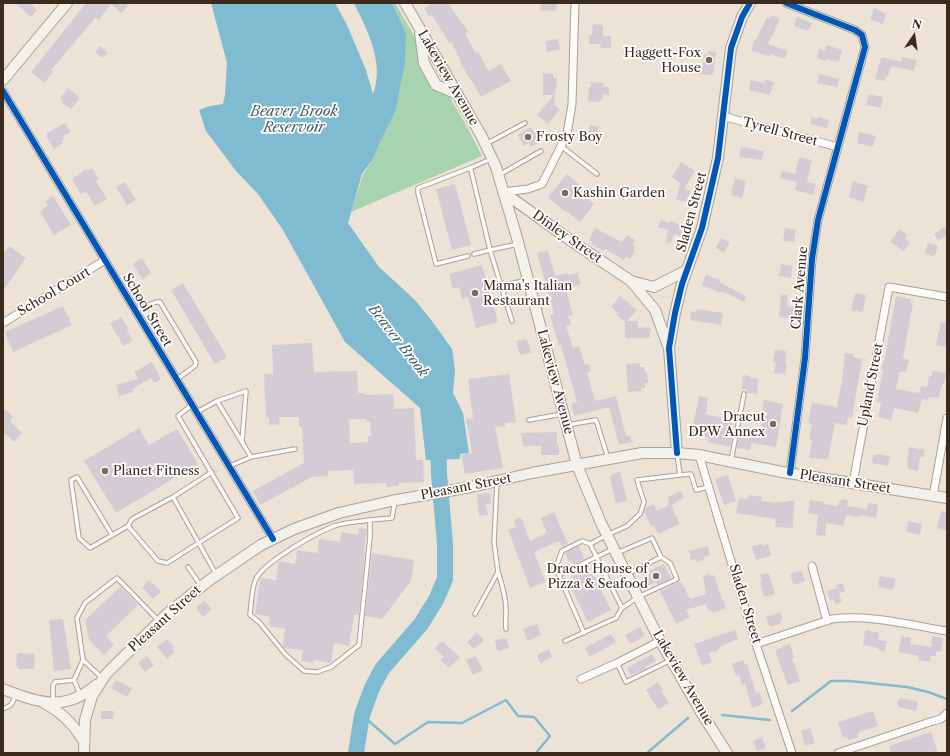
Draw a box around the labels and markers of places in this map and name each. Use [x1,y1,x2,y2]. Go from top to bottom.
place label: Haggett-Fox House [624,45,701,76]
marker: Haggett-Fox House [704,55,714,65]
place label: Frosty Boy [536,129,602,145]
marker: Frosty Boy [523,132,533,142]
place label: Kashin Garden [573,185,665,201]
marker: Kashin Garden [560,188,570,198]
place label: Mama's Italian Restaurant [483,278,572,309]
marker: Mama's Italian Restaurant [470,288,480,298]
place label: Dracut DPW Annex [688,409,765,440]
marker: Dracut DPW Annex [768,419,778,429]
place label: Planet Fitness [113,463,199,479]
marker: Planet Fitness [100,466,110,476]
place label: Dracut House of Pizza & Seafood [547,561,648,592]
marker: Dracut House of Pizza & Seafood [651,571,661,581]

